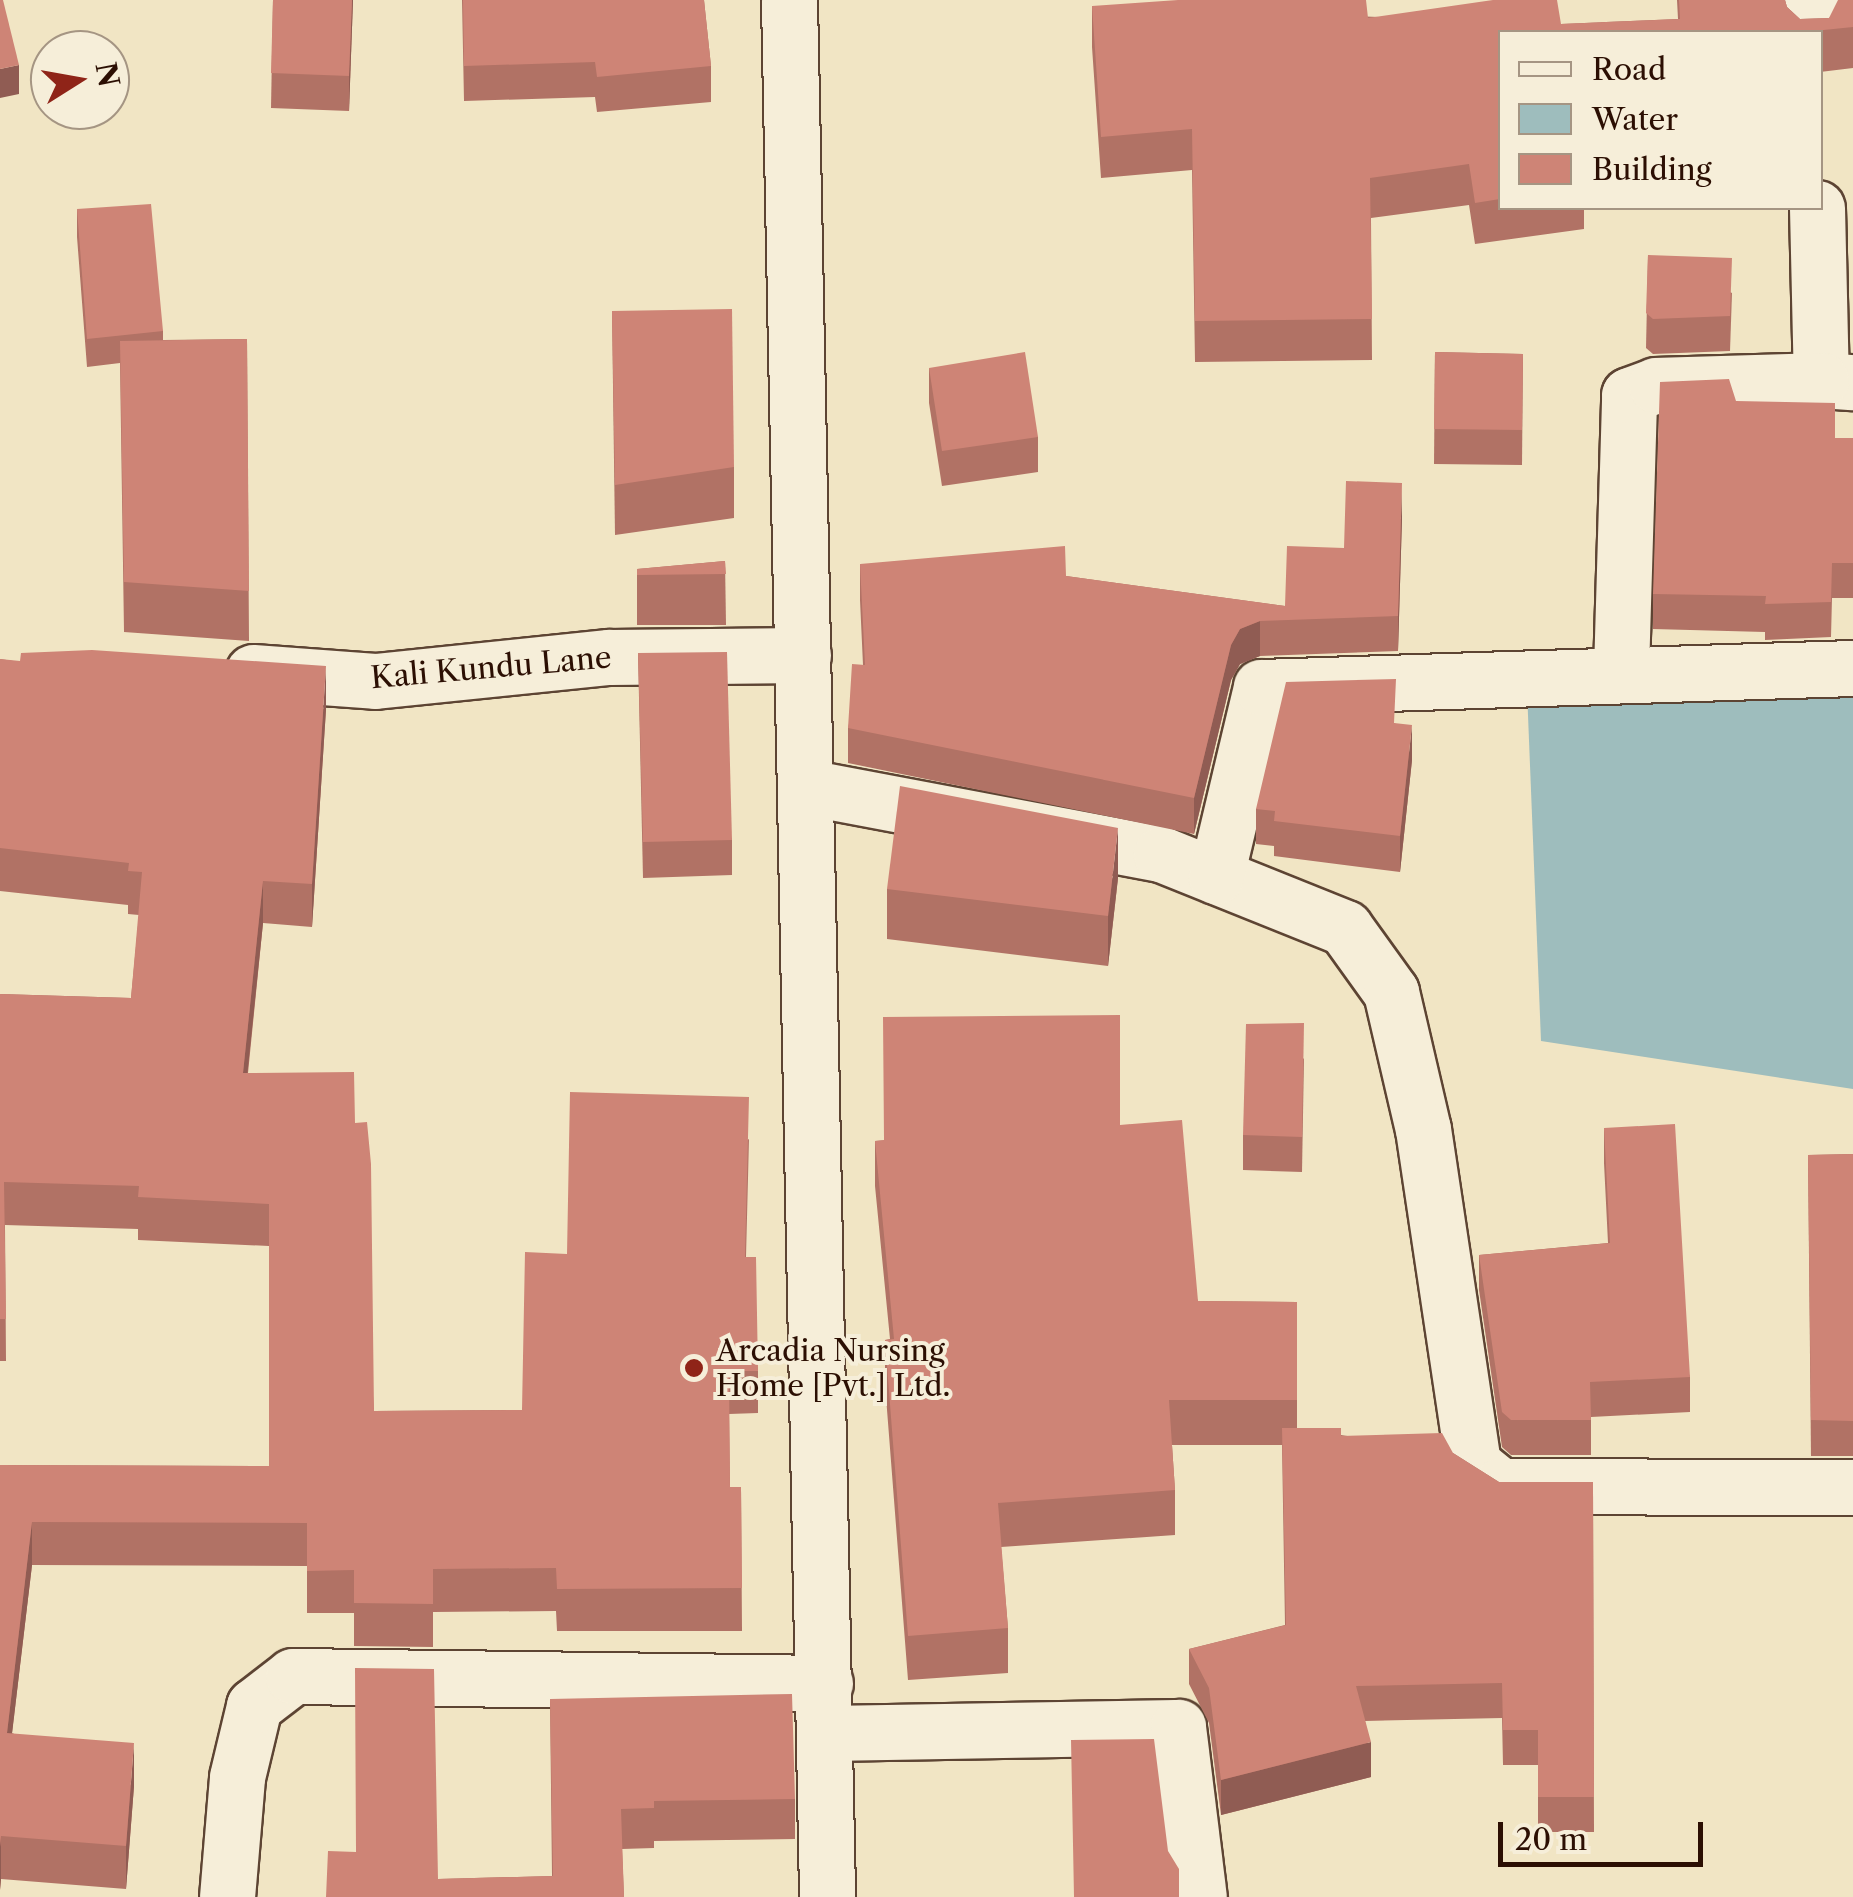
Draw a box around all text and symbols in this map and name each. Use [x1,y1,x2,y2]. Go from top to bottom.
north arrow [30,30,130,130]
legend [1498,30,1823,210]
text: Road [1592,51,1666,88]
text: N [88,59,126,90]
text: Water [1592,101,1678,138]
text: Building [1592,151,1712,188]
street label: Kali Kundu Lane [369,640,613,696]
place label: Arcadia Nursing Home [Pvt.] Ltd. [716,1333,950,1404]
marker: Arcadia Nursing Home [Pvt.] Ltd. [681,1355,707,1381]
scale bar [1503,1802,1708,1864]
text: 20 m [1515,1821,1587,1858]

